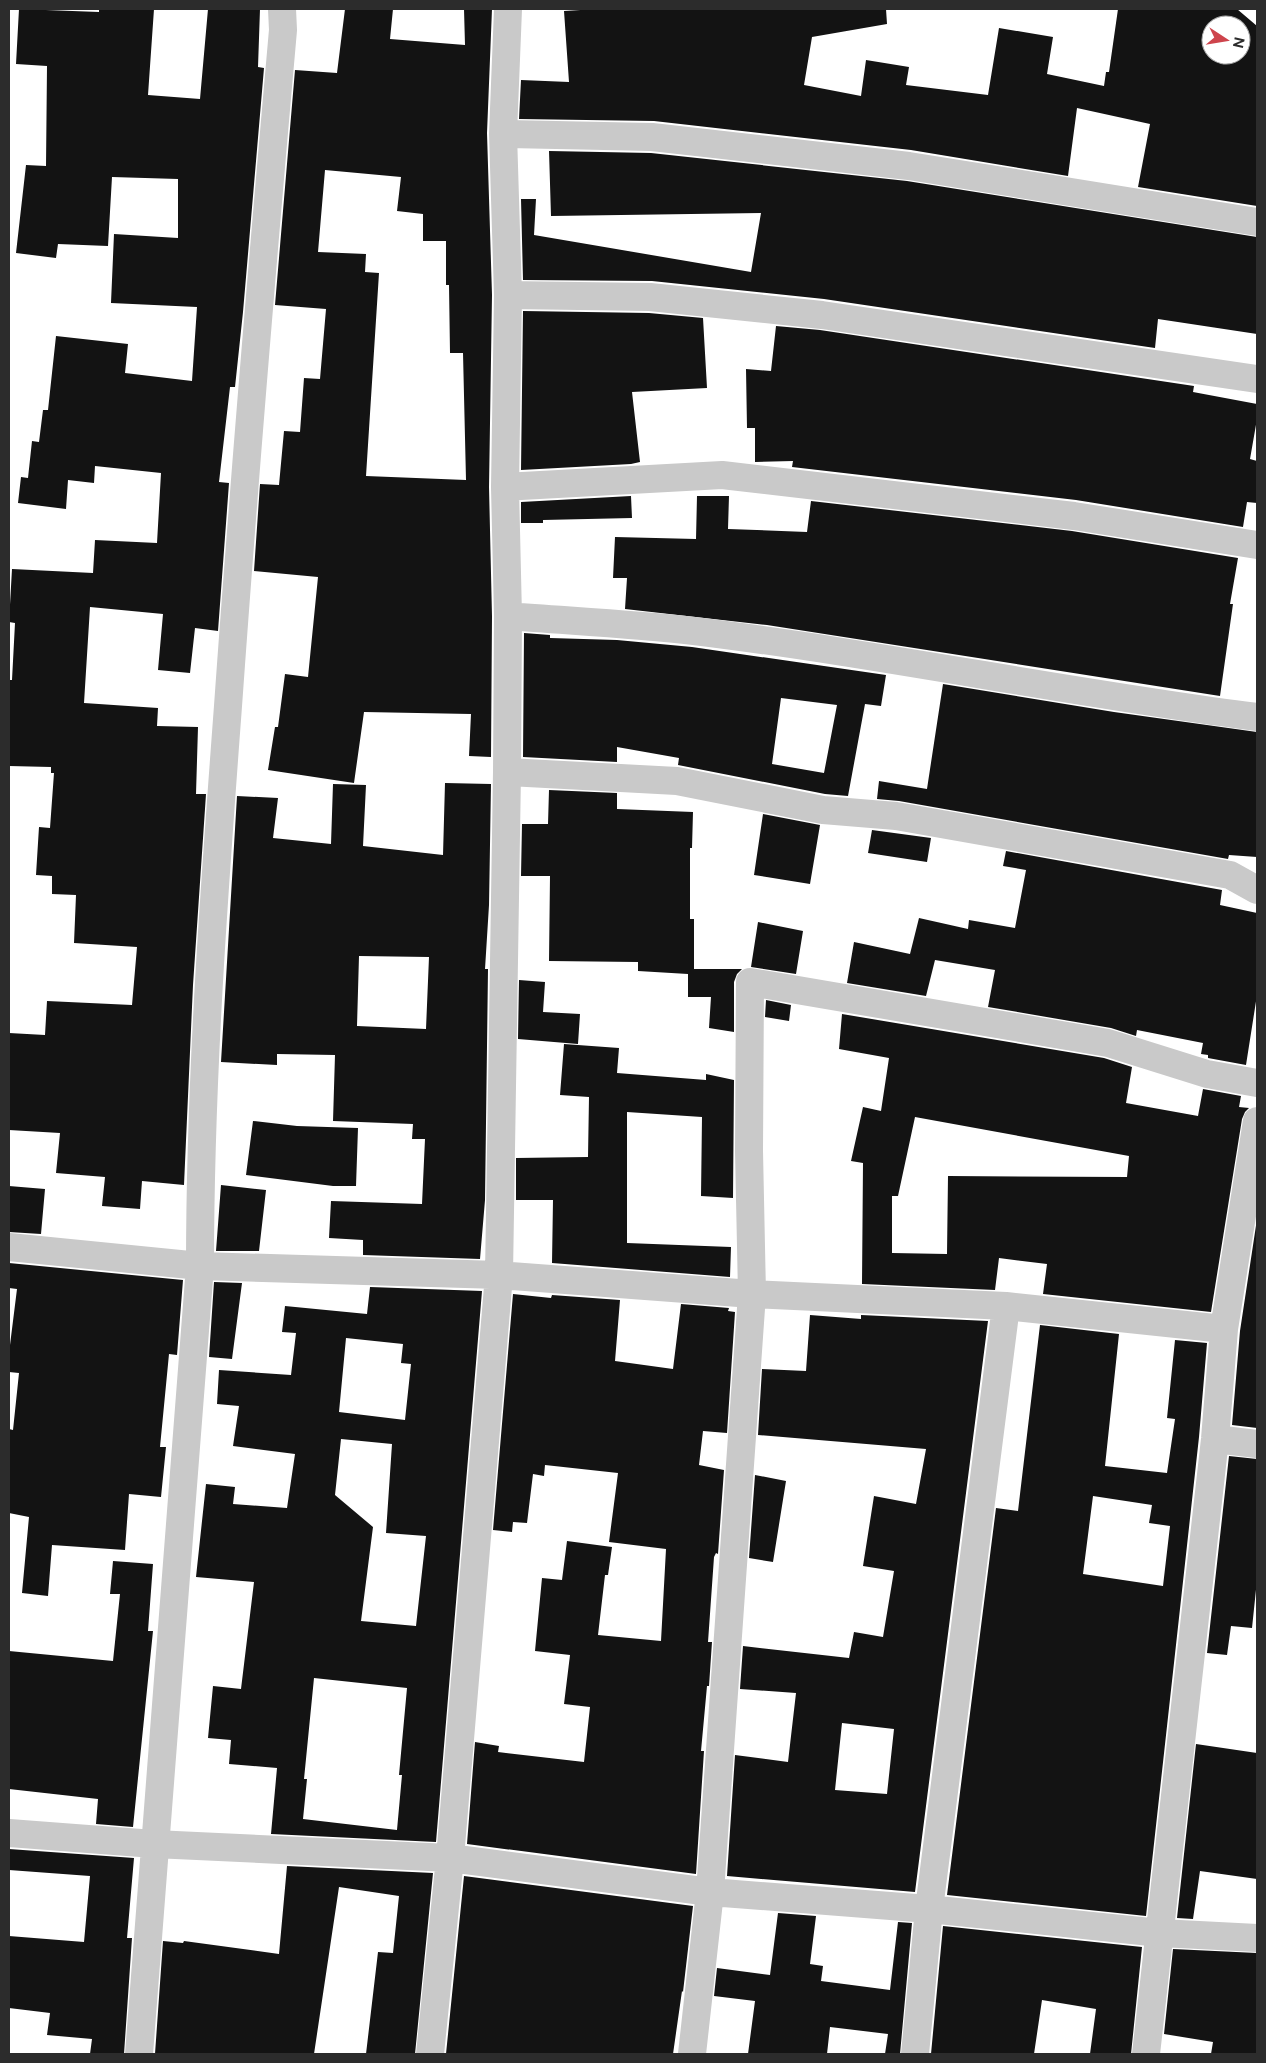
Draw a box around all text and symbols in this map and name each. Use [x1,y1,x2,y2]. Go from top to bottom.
north arrow [1201,15,1251,65]
text: N [1230,36,1248,50]

